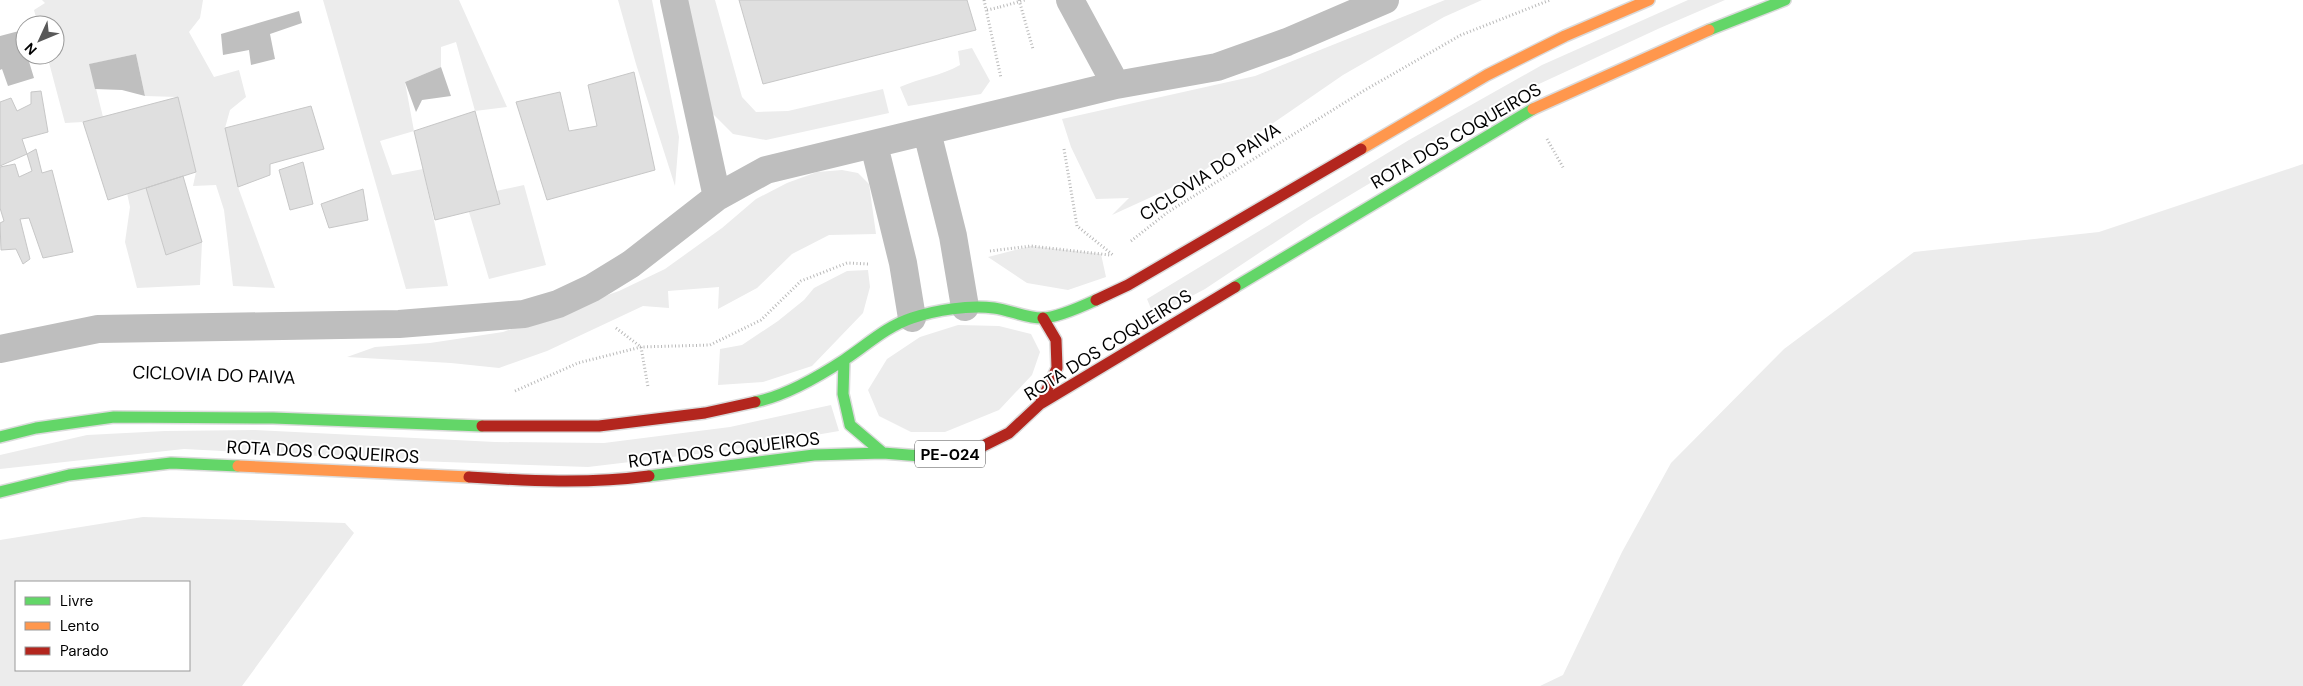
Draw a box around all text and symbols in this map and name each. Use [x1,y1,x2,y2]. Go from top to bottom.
north arrow [15,15,65,65]
text: N [21,39,41,59]
street label: ROTA DOS COQUEIROS [1366,77,1546,195]
street label: CICLOVIA DO PAIVA [1135,117,1285,226]
street label: ROTA DOS COQUEIROS [1020,284,1196,406]
street label: CICLOVIA DO PAIVA [132,360,296,390]
street label: ROTA DOS COQUEIROS [627,426,821,474]
street label: ROTA DOS COQUEIROS [226,435,420,469]
road number: PE-024 [915,440,985,468]
legend [15,581,190,671]
text: Livre [60,591,93,611]
text: Lento [60,616,99,636]
text: Parado [60,641,109,661]

